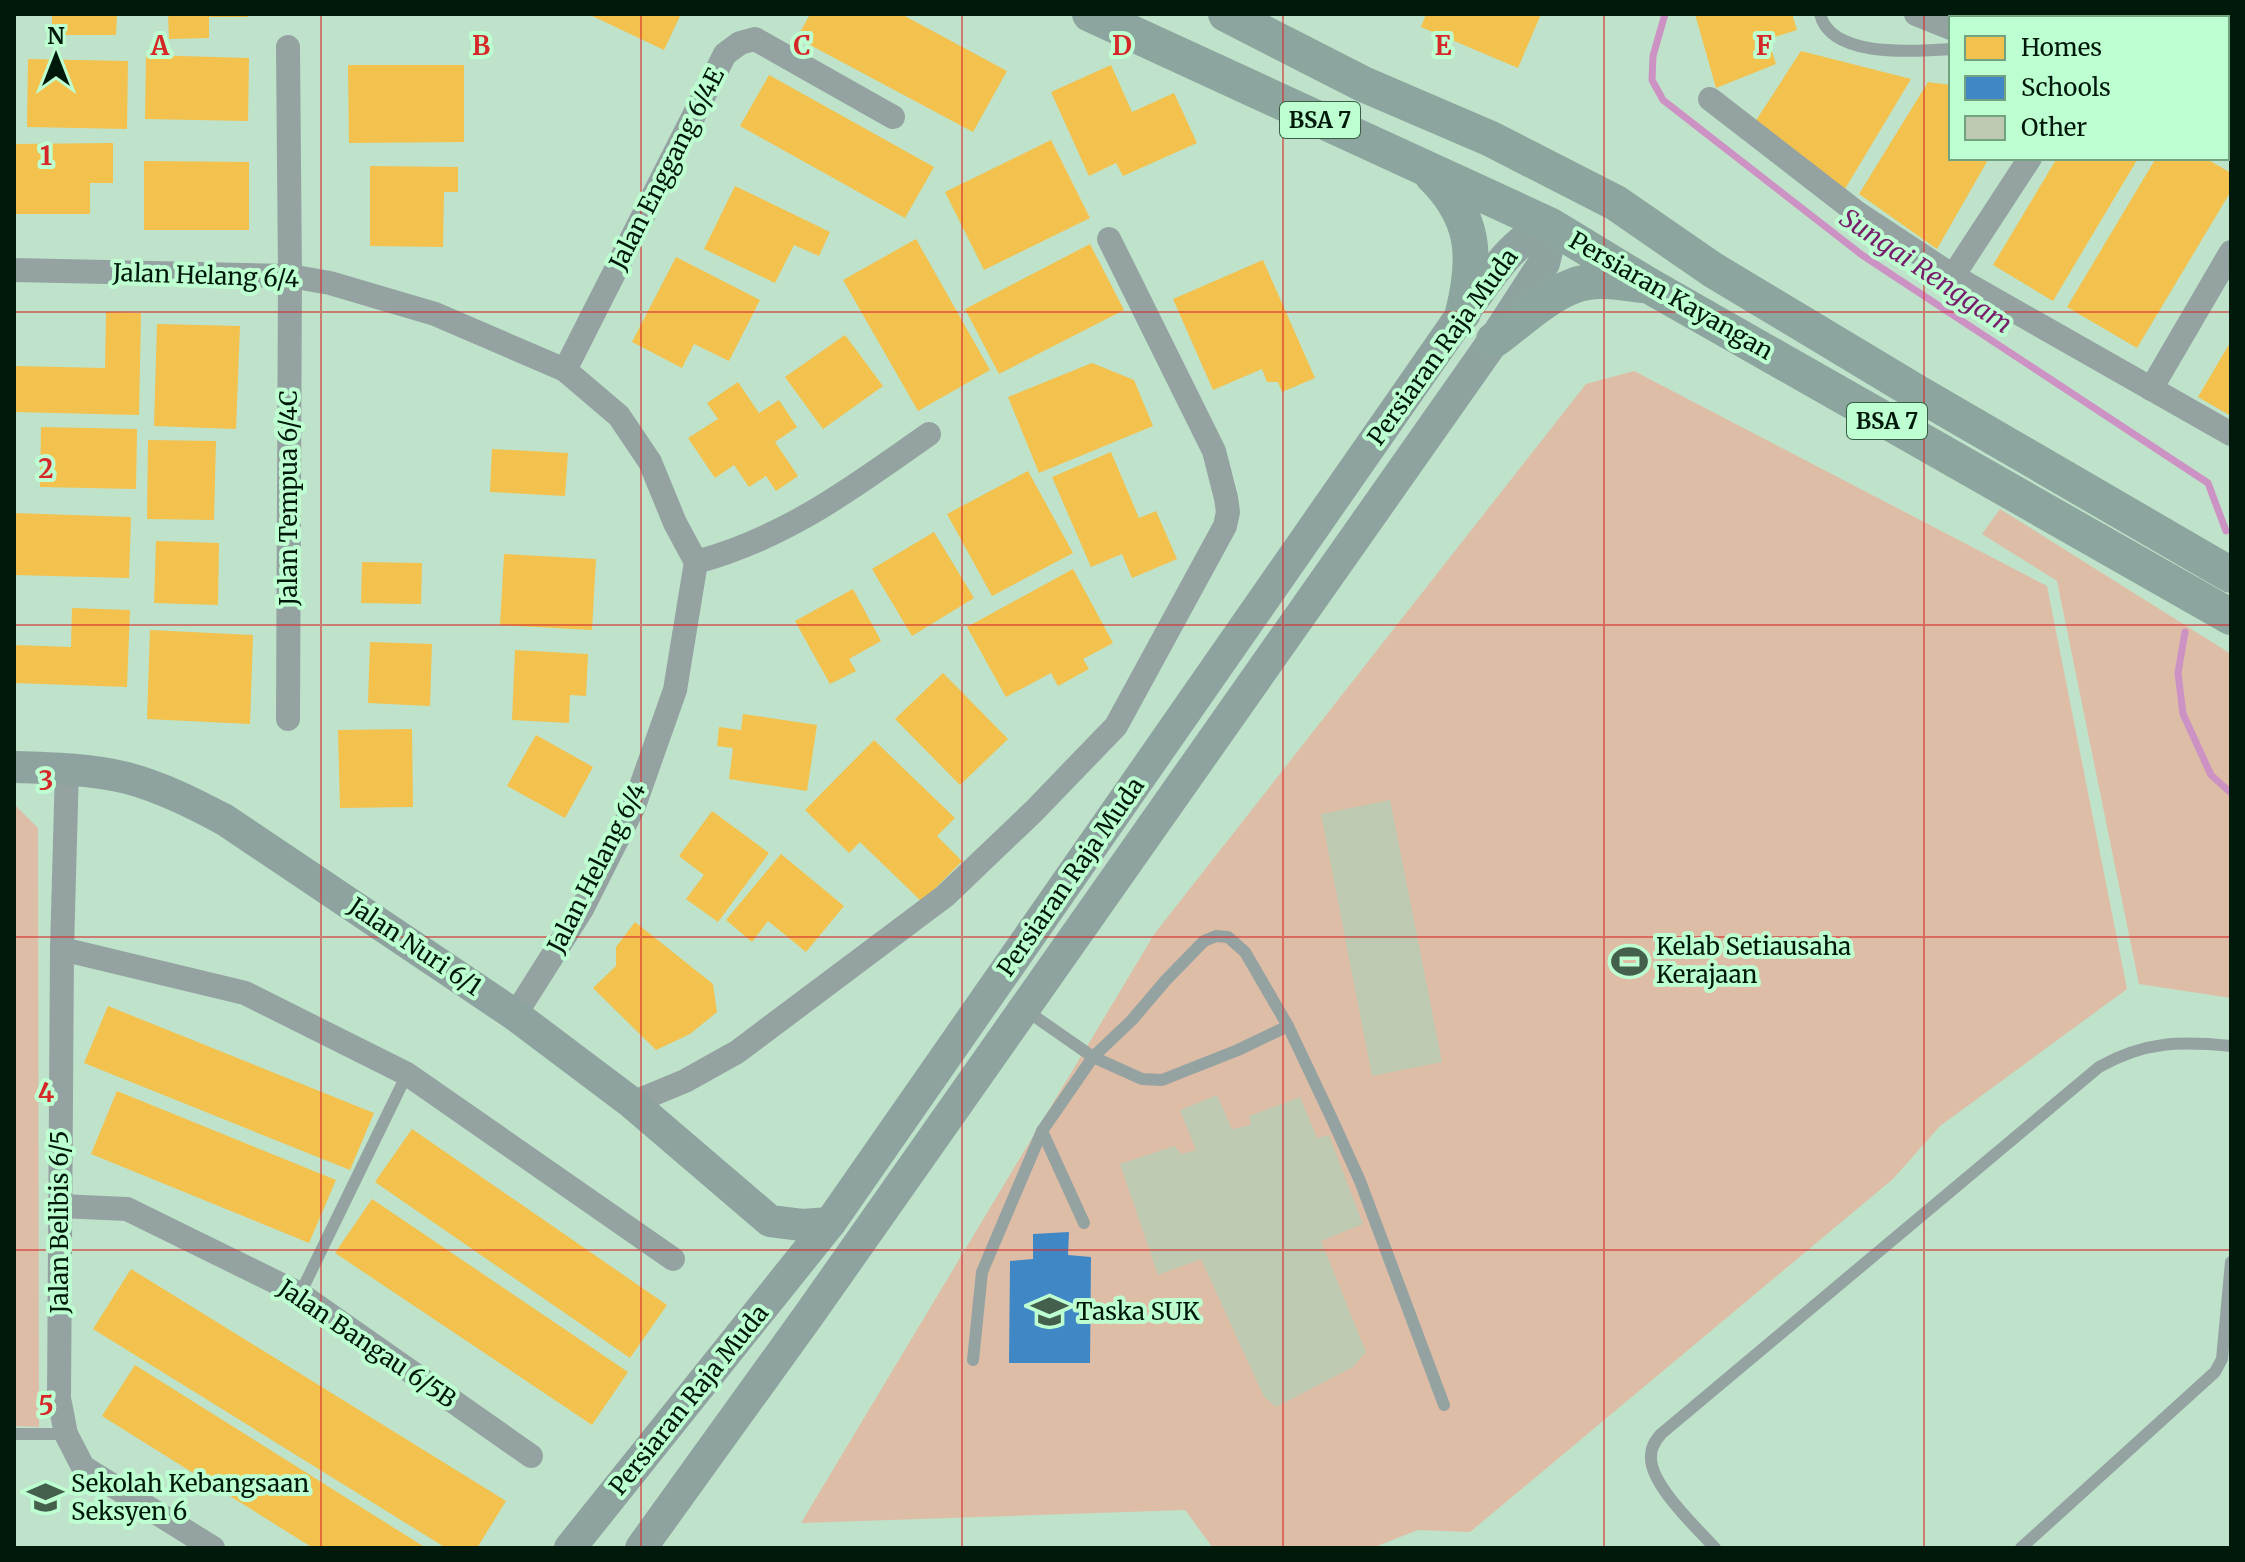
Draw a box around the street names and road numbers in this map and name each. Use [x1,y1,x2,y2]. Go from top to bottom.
street label: Jalan Enggang 6/4E [602,62,731,276]
road number: BSA 7 [1280,102,1360,138]
street label: Persiaran Kayangan [1564,225,1779,367]
street label: Persiaran Raja Muda [1361,242,1525,451]
street label: Jalan Helang 6/4 [111,257,300,294]
street label: Jalan Tempua 6/4C [273,390,304,607]
road number: BSA 7 [1847,403,1927,439]
street label: Persiaran Raja Muda [990,771,1151,982]
street label: Jalan Helang 6/4 [540,777,653,959]
street label: Jalan Nuri 6/1 [342,890,488,1003]
street label: Jalan Belibis 6/5 [44,1131,75,1314]
street label: Jalan Bangau 6/5B [272,1272,462,1415]
street label: Persiaran Raja Muda [602,1298,775,1501]

